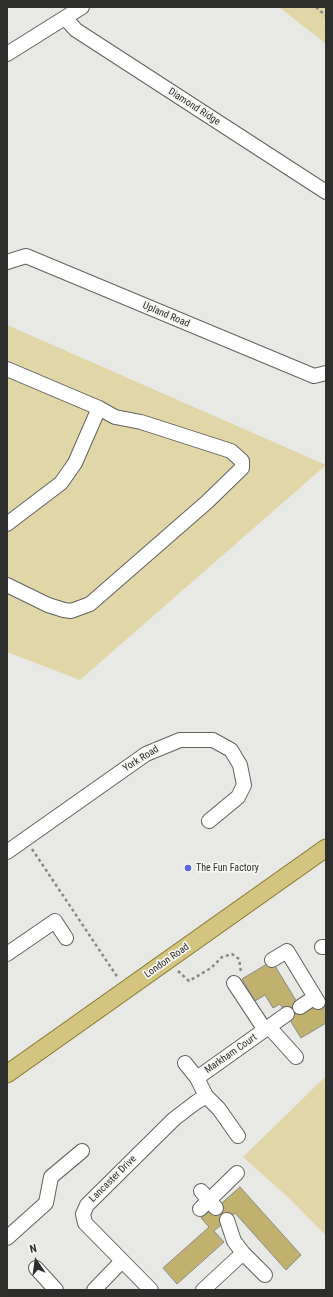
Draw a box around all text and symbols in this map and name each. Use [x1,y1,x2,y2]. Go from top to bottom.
street label: Diamond Ridge [166,86,222,128]
street label: Upland Road [141,300,191,330]
street label: York Road [121,743,161,775]
place label: The Fun Factory [196,862,259,874]
marker: The Fun Factory [183,863,193,873]
street label: London Road [142,941,192,981]
street label: Markham Court [203,1032,259,1076]
street label: Lancaster Drive [87,1153,139,1205]
north arrow [16,1241,56,1281]
text: N [28,1242,38,1256]

